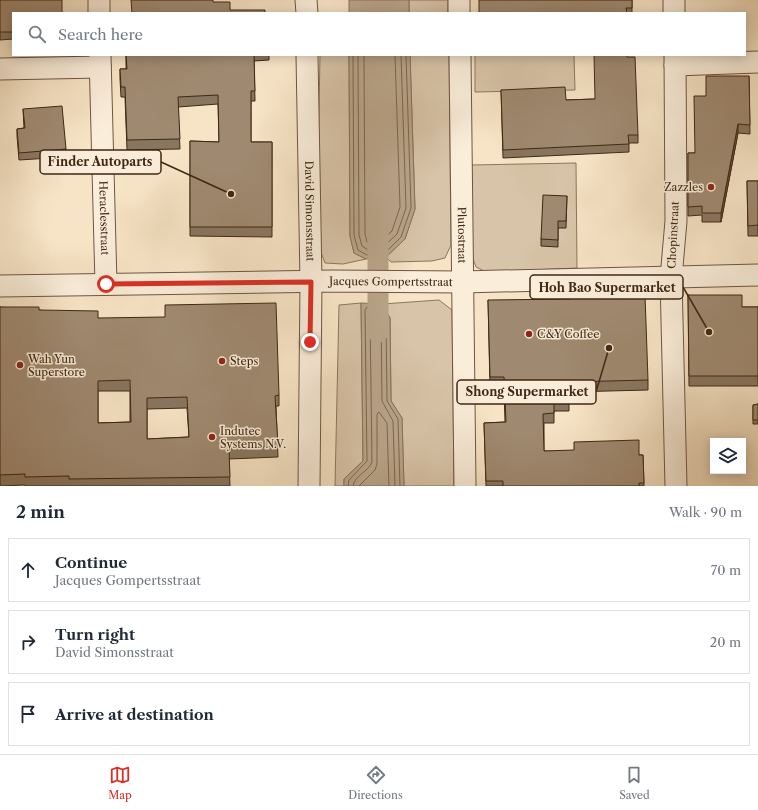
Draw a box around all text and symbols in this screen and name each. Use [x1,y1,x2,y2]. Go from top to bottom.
search box [12,12,746,56]
icon: search [26,23,48,45]
text: Search here [58,25,143,44]
callout: Finder Autoparts [40,150,161,174]
text: Finder Autoparts [48,154,153,169]
street label: David Simonsstraat [302,160,318,262]
place label: Zazzles [664,180,703,194]
street label: Heraclesstraat [96,181,112,255]
marker: Zazzles [706,182,716,192]
street label: Chopinstraat [664,201,682,269]
street label: Plutostraat [455,207,469,264]
street label: Jacques Gompertsstraat [327,274,453,289]
route start [97,275,115,293]
callout: Hoh Bao Supermarket [530,275,683,299]
text: Hoh Bao Supermarket [538,280,676,295]
place label: C&Y Coffee [537,327,599,341]
marker: C&Y Coffee [524,329,534,339]
route end [301,333,319,351]
place label: Wah Yun Superstore [27,352,85,379]
place label: Steps [230,354,258,368]
marker: Steps [217,356,227,366]
marker: Wah Yun Superstore [15,360,25,370]
callout: Shong Supermarket [457,380,596,404]
text: Shong Supermarket [466,384,589,399]
place label: Indutec Systems N.V. [220,424,286,451]
marker: Indutec Systems N.V. [207,432,217,442]
map controls [710,438,746,474]
button: layers [710,438,746,474]
text: 2 min [16,502,65,522]
text: Walk · 90 m [669,504,742,520]
text: Continue [55,553,127,572]
icon: ahead [17,559,39,581]
text: 70 m [711,562,741,578]
text: Jacques Gompertsstraat [55,572,201,588]
text: Turn right [55,625,135,644]
icon: right [17,631,39,653]
text: 20 m [710,634,741,650]
text: David Simonsstraat [55,644,174,660]
icon: arrive [17,703,39,725]
text: Arrive at destination [55,705,214,724]
tab: Map [108,764,132,802]
tab: Directions [348,764,403,802]
tab: Saved [619,764,650,802]

